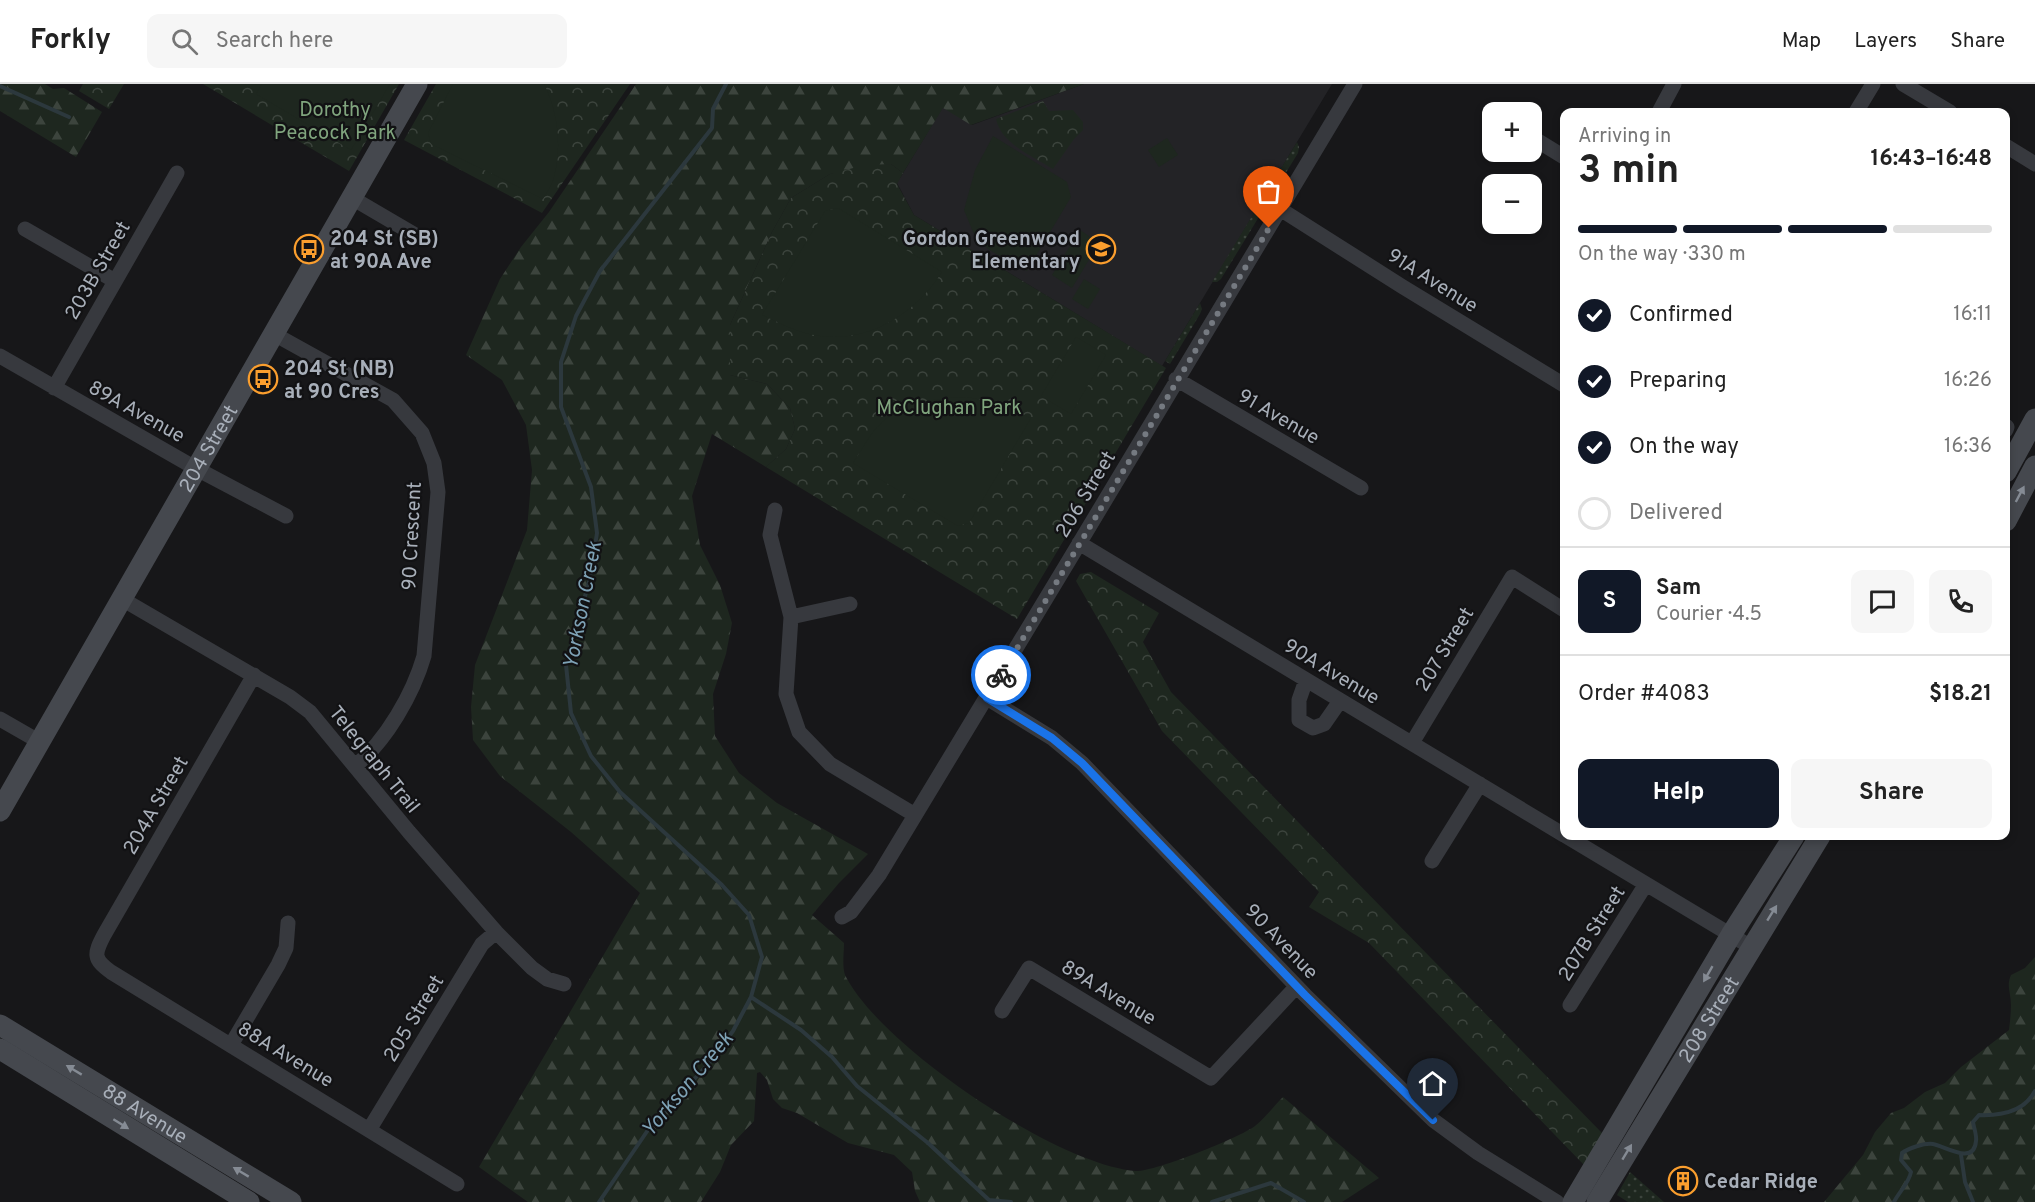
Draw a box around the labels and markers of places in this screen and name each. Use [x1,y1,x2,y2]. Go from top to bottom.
pin [1243,166,1294,228]
place label: 204 St (SB) at 90A Ave [330,227,439,276]
place label: Gordon Greenwood Elementary [903,227,1080,276]
bus stop icon: 204 St (SB) at 90A Ave [293,233,325,265]
school or university icon: Gordon Greenwood Elementary [1085,233,1117,265]
place label: 204 St (NB) at 90 Cres [284,357,395,406]
bus stop icon: 204 St (NB) at 90 Cres [247,363,279,395]
pin [1407,1058,1458,1120]
building icon: Cedar Ridge [1667,1165,1699,1197]
place label: Cedar Ridge [1704,1170,1818,1196]

